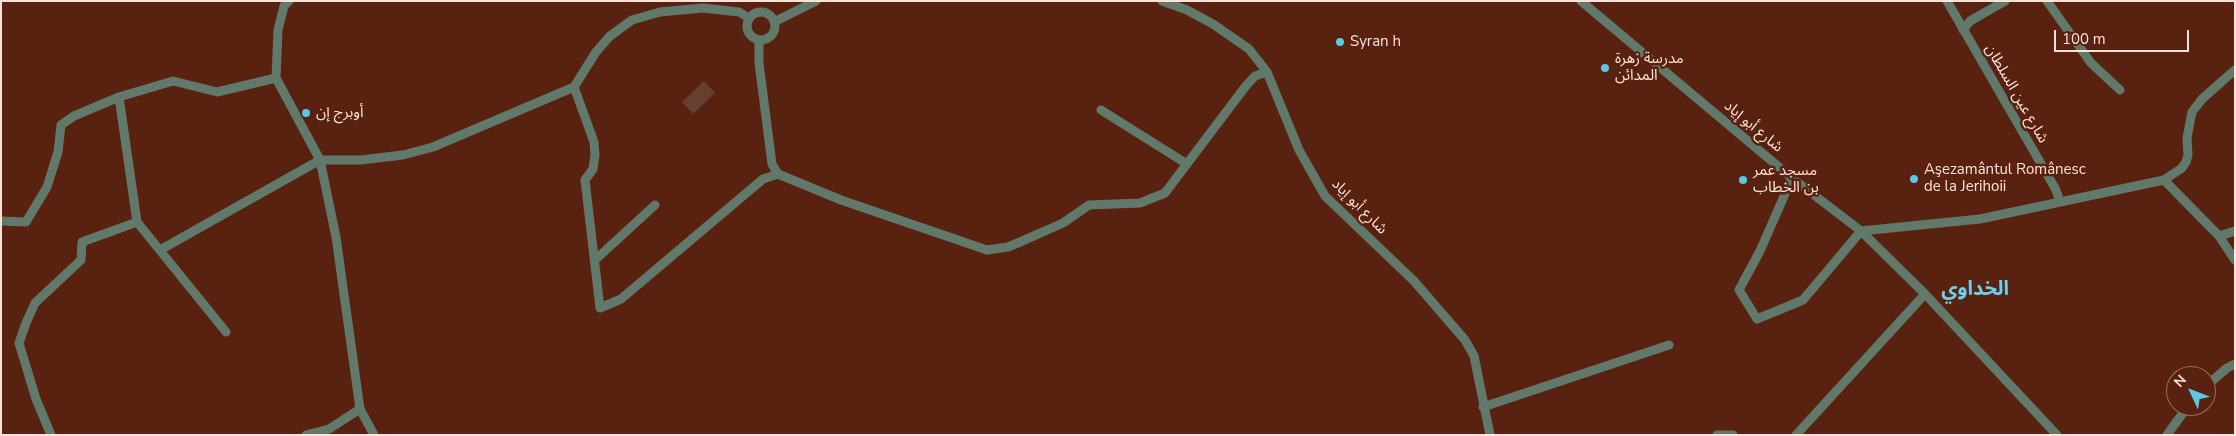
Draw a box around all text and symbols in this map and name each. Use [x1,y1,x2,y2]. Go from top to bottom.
scale bar [2056,20,2191,52]
text: 100 m [2062,29,2106,49]
place label: Syran h [1350,33,1401,51]
marker: Syran h [1334,36,1346,48]
street label: شارع عين السلطان [1980,41,2052,147]
place label: مدرسة زهرة المدائن [1615,50,1684,85]
marker: مدرسة زهرة المدائن [1599,62,1611,74]
street label: شارع أبو إياد [1720,97,1786,157]
place label: أوبرج إن [316,104,363,122]
marker: أوبرج إن [300,107,312,119]
place label: Aşezamântul Românesc de la Jerihoii [1924,161,2086,196]
place label: مسجد عمر بن الخطاب [1753,162,1819,197]
marker: Aşezamântul Românesc de la Jerihoii [1908,173,1920,185]
marker: مسجد عمر بن الخطاب [1737,174,1749,186]
street label: شارع أبو إياد [1327,175,1391,239]
district label: الخداوي [1941,278,2009,302]
north arrow [2166,366,2216,416]
text: N [2170,371,2191,391]

